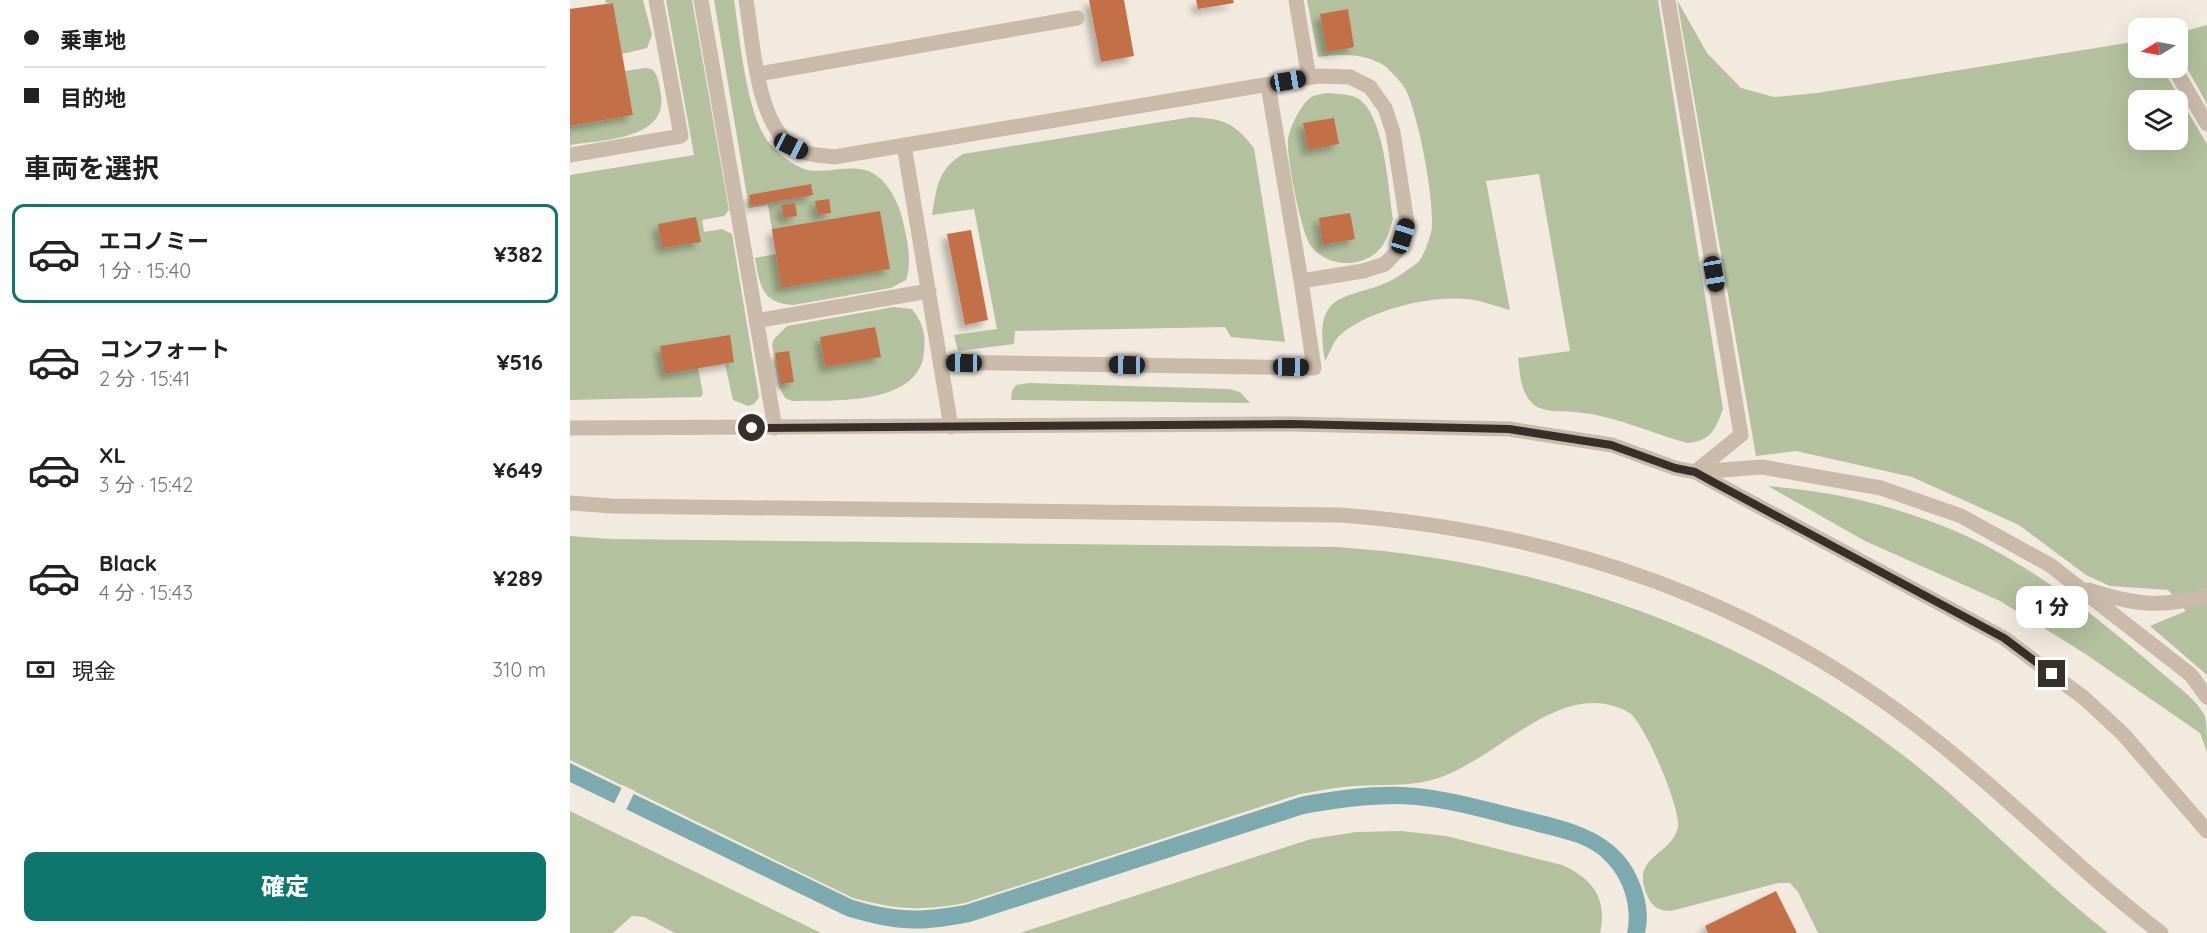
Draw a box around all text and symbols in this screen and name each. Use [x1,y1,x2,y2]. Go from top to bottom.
north arrow [2128,18,2188,78]
map controls [2128,18,2188,150]
text: 乗車地 [60,26,126,54]
car [1269,69,1307,93]
text: 目的地 [60,84,126,112]
button: layers [2128,90,2188,150]
car [771,130,811,162]
text: 車両を選択 [24,151,159,185]
car [1389,216,1417,256]
icon: car [27,227,81,281]
text: エコノミー [99,227,209,255]
text: ¥382 [493,240,543,268]
car [1702,255,1726,293]
text: 1 分 · 15:40 [99,258,191,283]
icon: car [27,335,81,389]
text: コンフォート [99,335,230,363]
text: ¥516 [496,348,543,376]
car [946,354,982,372]
car [1109,356,1145,374]
car [1273,358,1309,376]
text: 2 分 · 15:41 [99,366,190,391]
route start [738,414,765,441]
text: XL [99,441,126,469]
icon: car [27,443,81,497]
text: ¥649 [493,456,543,484]
text: 3 分 · 15:42 [99,472,193,497]
text: Black [99,549,157,577]
icon: car [27,551,81,605]
text: ¥289 [493,564,543,592]
text: 4 分 · 15:43 [99,580,193,605]
callout: 1 分 [2016,587,2088,629]
text: 1 分 [2035,594,2069,619]
icon: cash [24,653,57,686]
text: 現金 [72,657,116,685]
text: 310 m [493,657,546,682]
route end [2038,660,2065,687]
button: 確定 [24,852,546,921]

